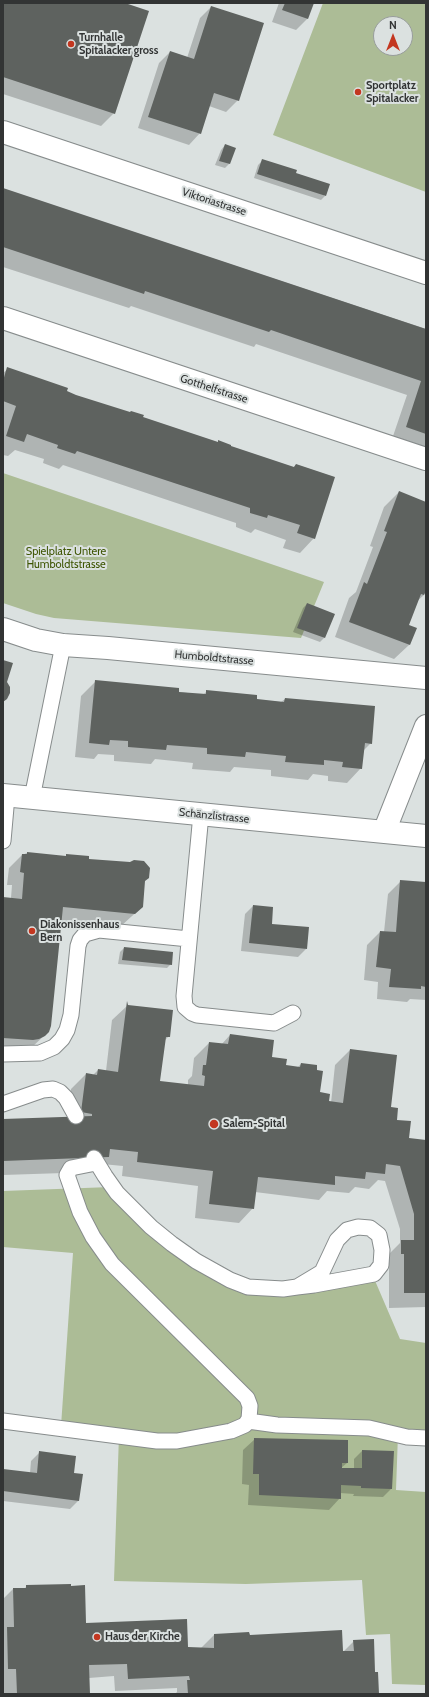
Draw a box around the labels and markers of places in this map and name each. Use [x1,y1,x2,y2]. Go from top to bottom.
place label: Turnhalle Spitalacker gross [79,31,158,57]
marker: Turnhalle Spitalacker gross [66,39,76,49]
place label: Sportplatz Spitalacker [366,79,418,105]
marker: Sportplatz Spitalacker [353,87,363,97]
place label: Diakonissenhaus Bern [40,918,119,944]
marker: Diakonissenhaus Bern [27,926,37,936]
place label: Salem-Spital [223,1117,285,1131]
marker: Salem-Spital [208,1118,220,1130]
place label: Haus der Kirche [105,1630,180,1644]
marker: Haus der Kirche [92,1632,102,1642]

